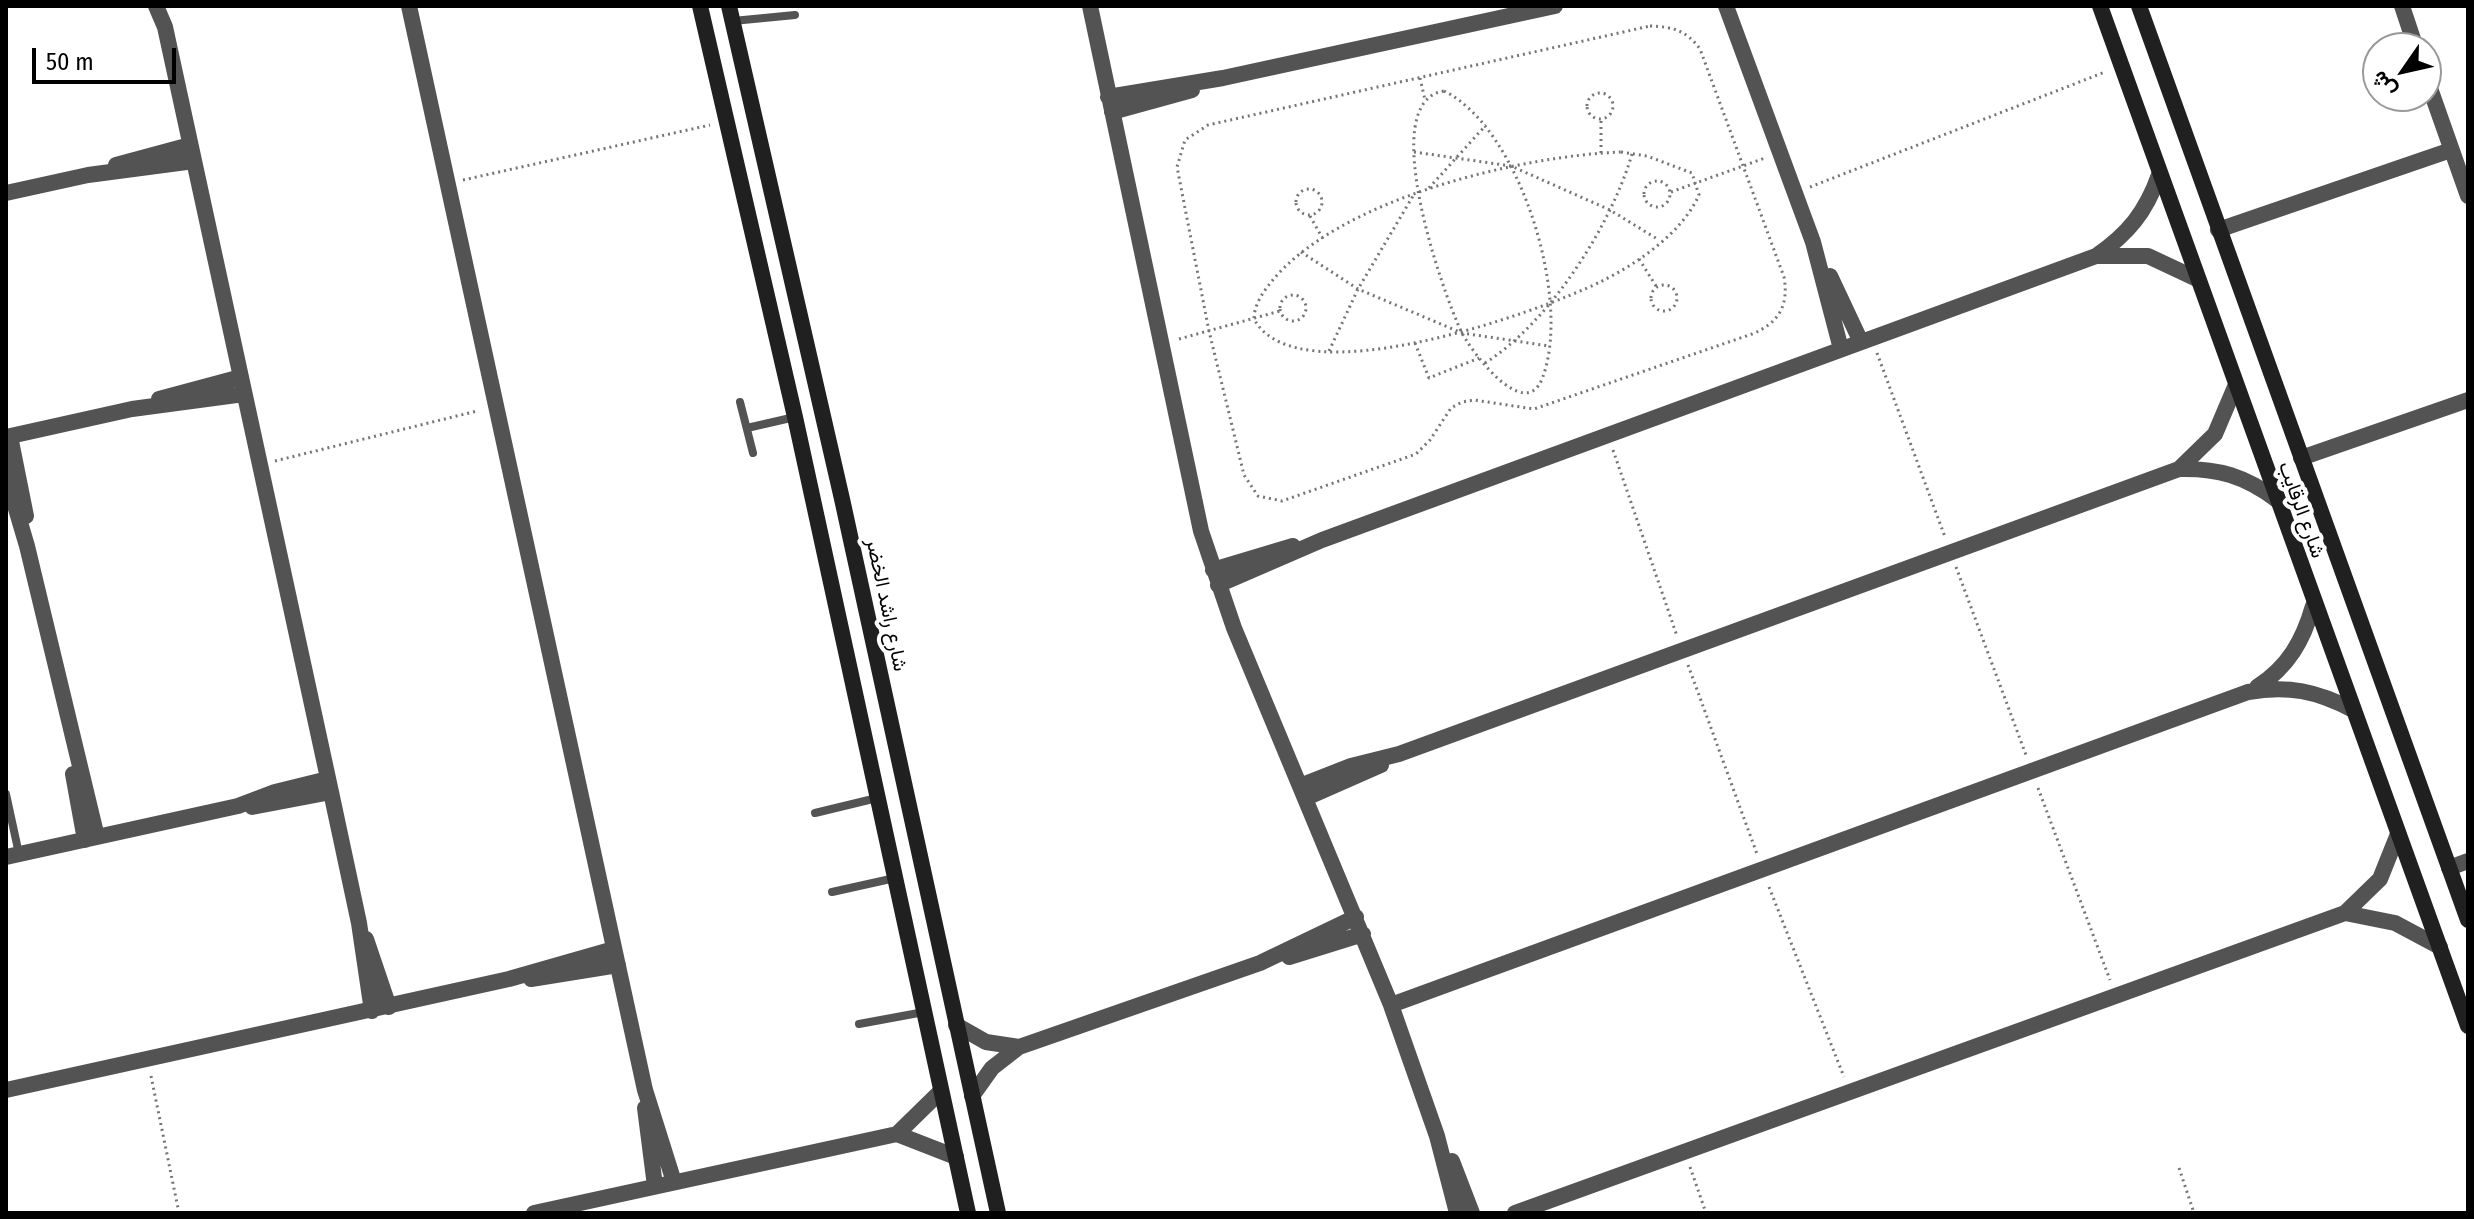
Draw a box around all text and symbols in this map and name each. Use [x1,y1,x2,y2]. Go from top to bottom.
scale bar [36,32,180,82]
north arrow [2362,32,2442,112]
text: 50 m [46,48,94,76]
text: ش [2365,66,2402,103]
street label: شارع الرقايب [2272,459,2330,561]
street label: شارع راشد الخضر [860,536,912,674]

